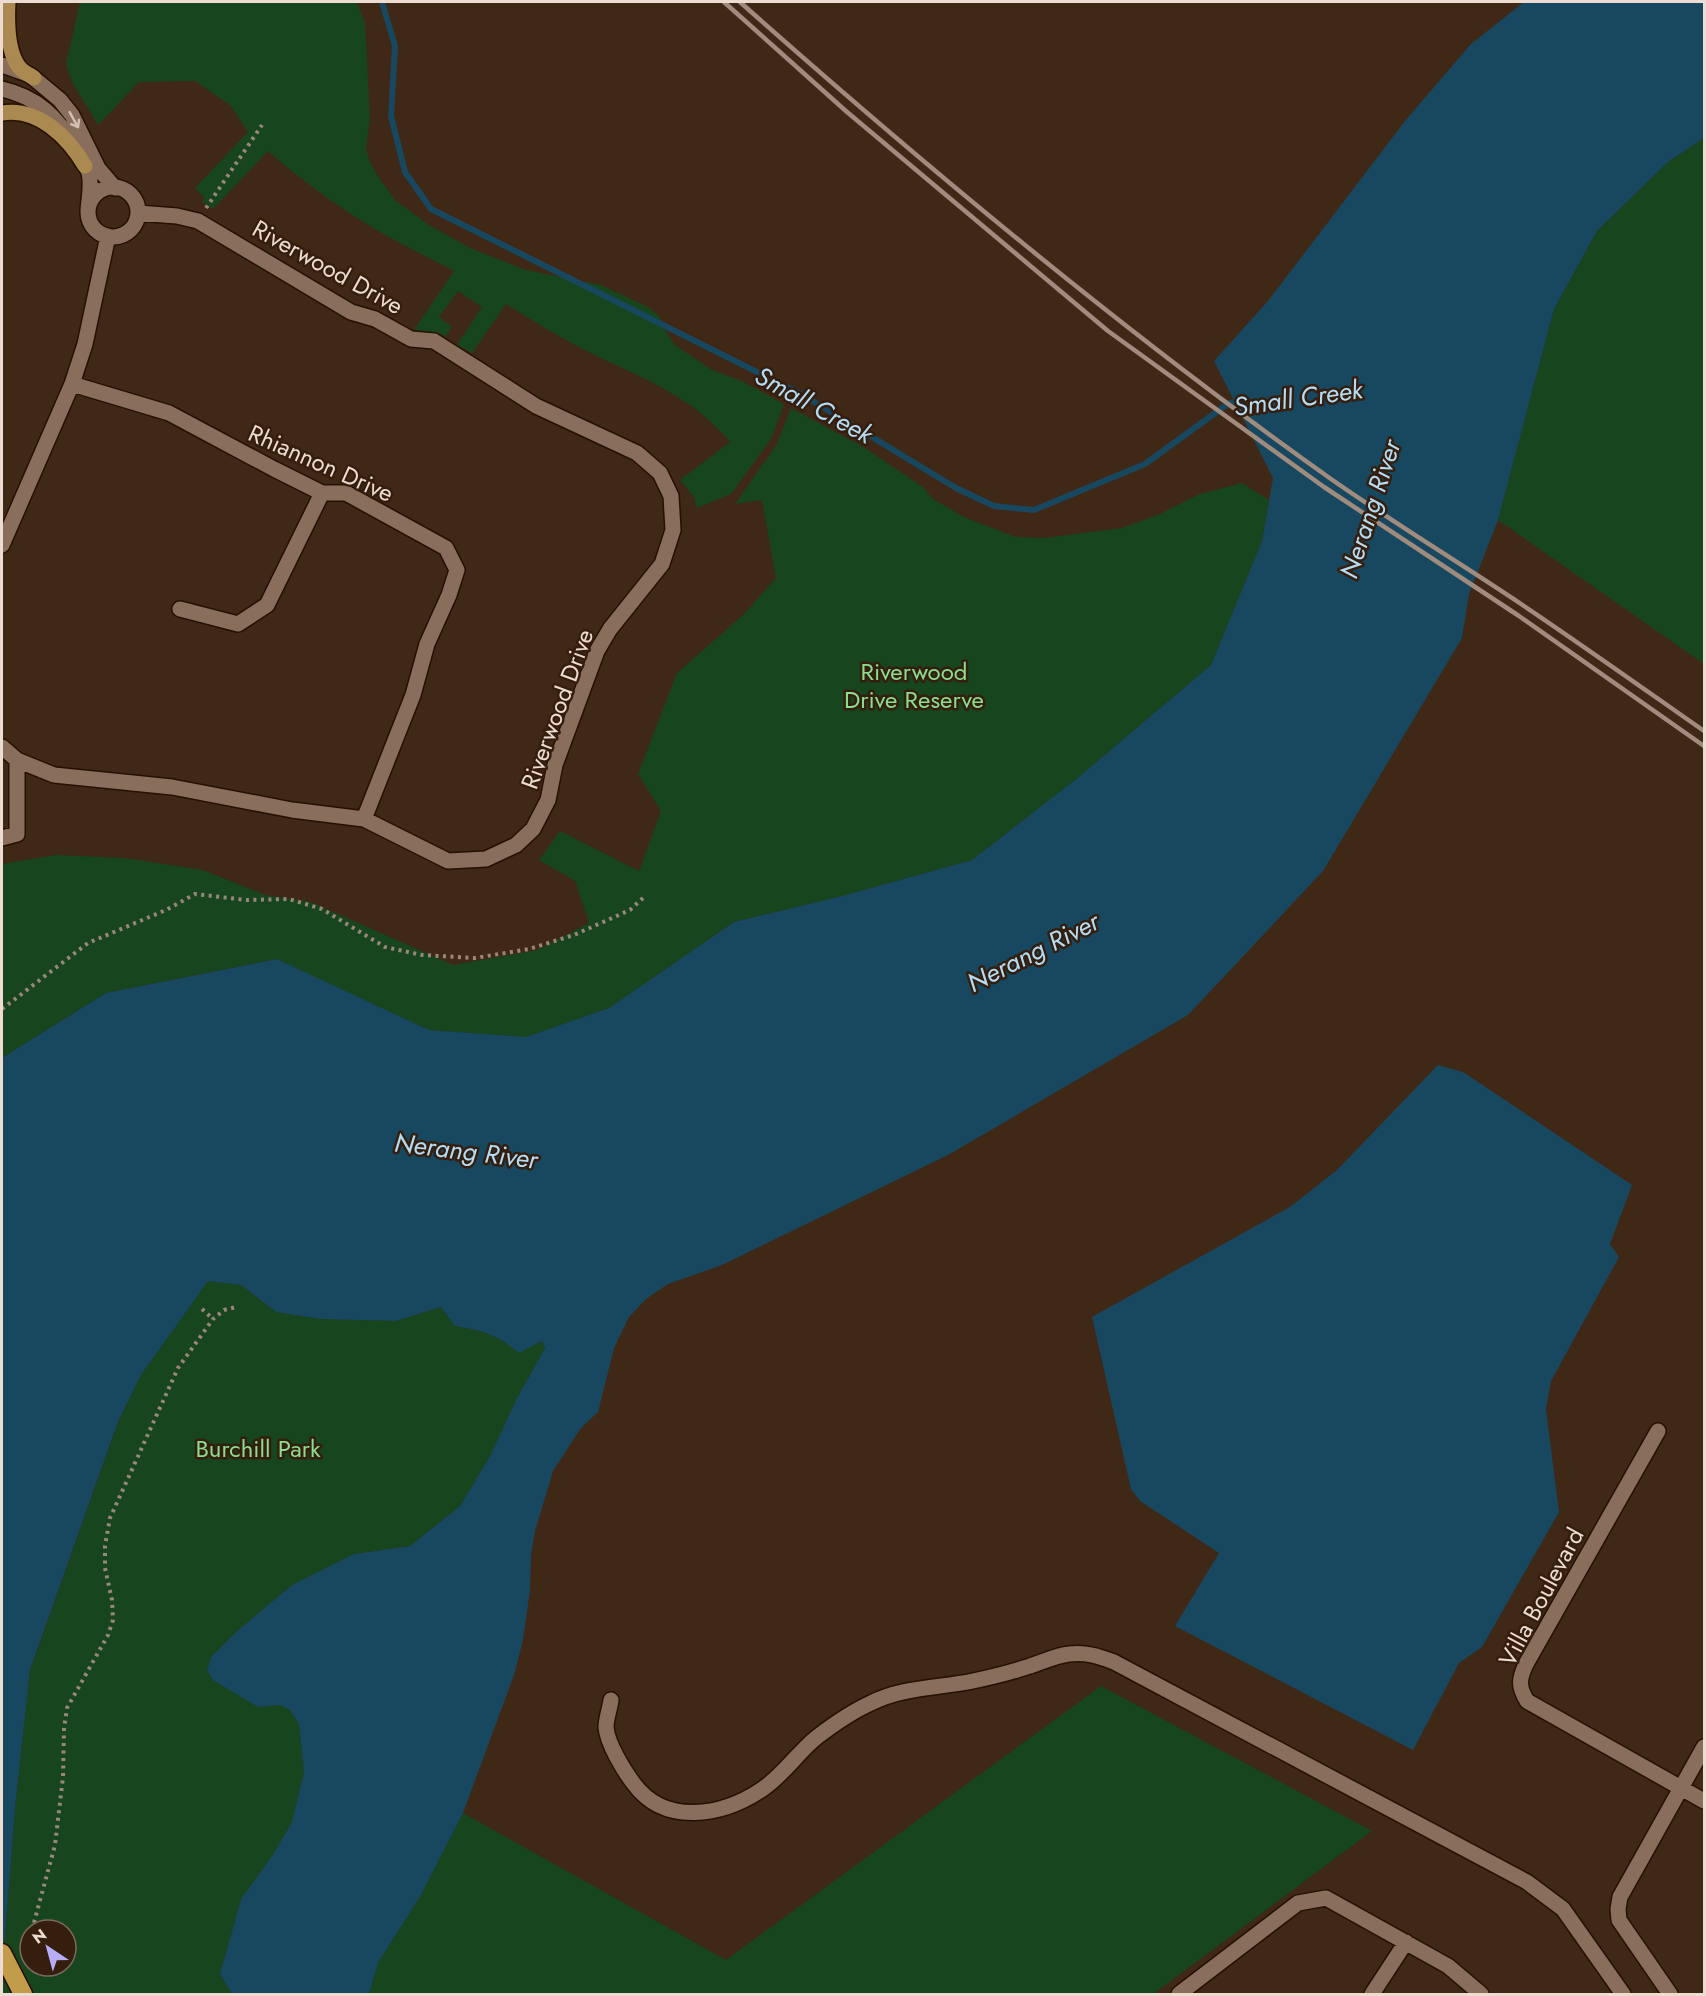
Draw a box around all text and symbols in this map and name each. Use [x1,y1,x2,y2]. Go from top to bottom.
one-way arrow [68,111,80,128]
street label: Riverwood Drive [246,211,410,323]
water label: Small Creek [748,357,882,454]
water label: Small Creek [1231,370,1367,426]
street label: Rhiannon Drive [243,415,399,511]
water label: Nerang River [1330,433,1411,583]
street label: Riverwood Drive [512,624,602,794]
park label: Riverwood Drive Reserve [844,654,984,717]
water label: Nerang River [960,902,1107,1002]
water label: Nerang River [392,1123,541,1179]
park label: Burchill Park [195,1431,321,1466]
street label: Villa Boulevard [1490,1521,1592,1673]
north arrow [18,1918,78,1978]
text: N [28,1923,51,1949]

